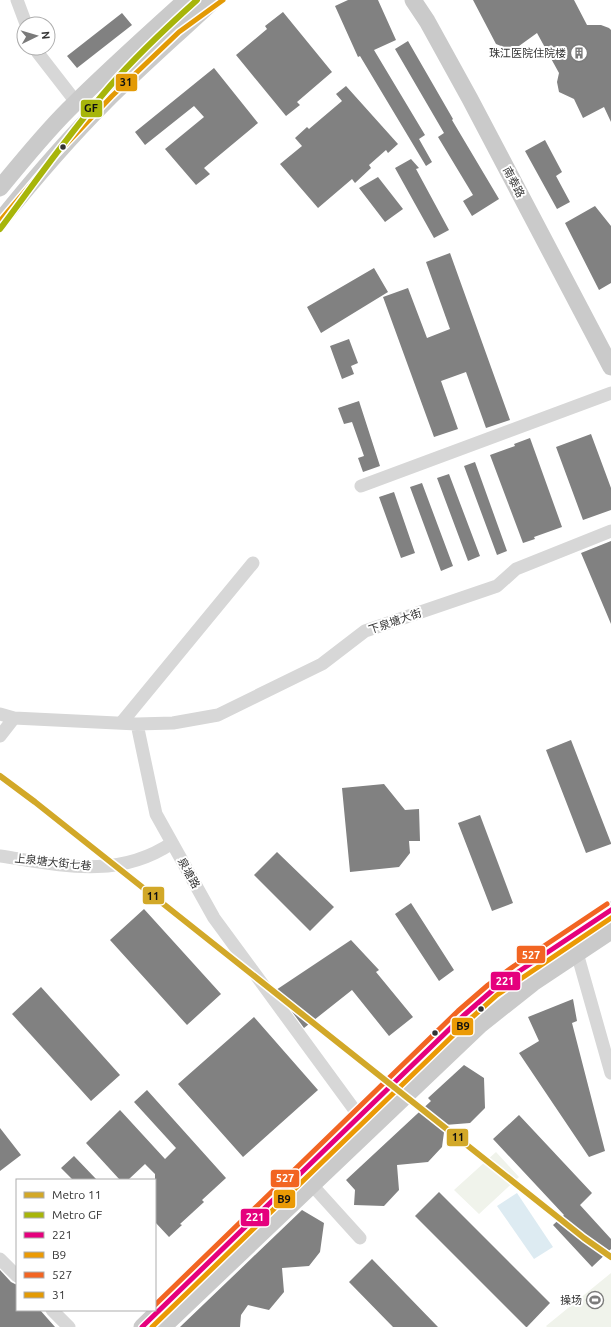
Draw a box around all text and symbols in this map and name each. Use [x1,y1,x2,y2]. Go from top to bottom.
north arrow [16,16,56,56]
text: N [40,31,52,40]
building icon: 珠江医院住院楼 [569,43,589,63]
place label: 珠江医院住院楼 [489,47,566,59]
line badge: 31 [115,73,138,92]
text: 31 [120,76,132,88]
line badge: GF [80,99,103,118]
text: GF [84,102,98,114]
unlabelled marker [58,142,68,152]
street label: 南泰路 [501,165,527,199]
street label: 下泉塘大街 [367,606,423,636]
street label: 上泉塘大街七巷 [14,852,92,872]
street label: 泉塘路 [176,856,202,890]
line badge: 11 [142,886,165,905]
text: 11 [147,890,159,902]
line badge: 527 [516,945,546,964]
text: 527 [522,949,540,961]
line badge: 221 [490,971,521,991]
text: 221 [496,975,514,987]
unlabelled marker [476,1004,486,1014]
line badge: B9 [451,1017,474,1036]
text: B9 [456,1020,470,1032]
unlabelled marker [430,1028,440,1038]
line badge: 11 [446,1128,469,1147]
text: 11 [452,1131,464,1143]
line badge: 527 [270,1169,300,1188]
text: 527 [276,1172,294,1184]
legend [16,1179,156,1311]
text: Metro 11 [52,1188,102,1201]
line badge: B9 [273,1189,296,1209]
text: B9 [277,1193,291,1205]
text: Metro GF [52,1208,102,1221]
line badge: 221 [240,1208,270,1227]
text: 221 [246,1211,264,1223]
text: 221 [52,1228,72,1241]
text: B9 [52,1248,66,1261]
text: 527 [52,1268,72,1281]
text: 31 [52,1288,66,1301]
sports icon: 操场 [585,1290,605,1310]
place label: 操场 [560,1294,582,1306]

